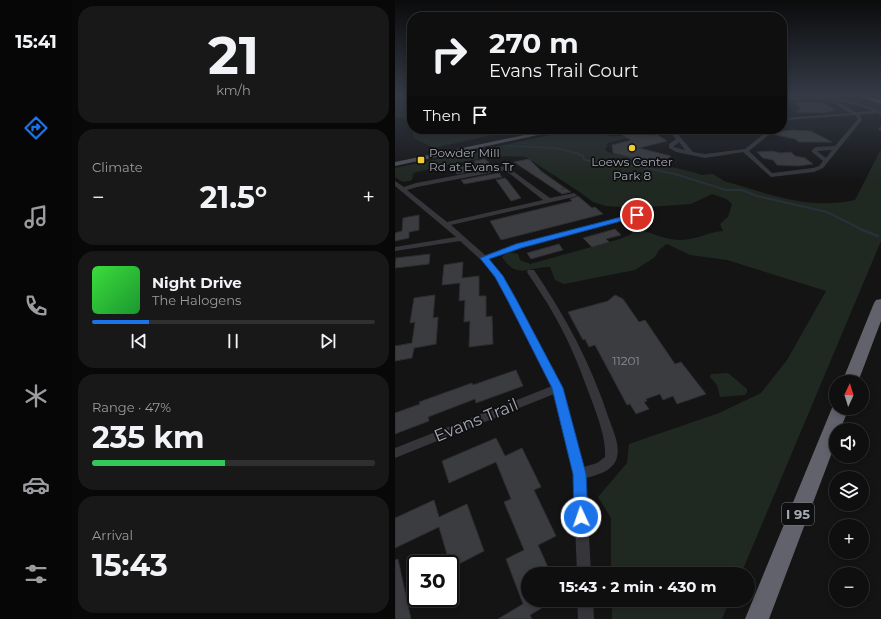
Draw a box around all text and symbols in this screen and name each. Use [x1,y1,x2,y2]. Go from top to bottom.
text: 21 [208,24,259,87]
text: 270 m [489,26,579,60]
icon: right [423,28,475,80]
text: 15:41 [15,31,57,53]
text: Evans Trail Court [489,60,639,82]
text: km/h [216,82,251,98]
icon: arrive [469,104,491,126]
text: Then [423,106,461,125]
icon: directions [22,114,50,142]
marker: Loews Center Park 8 [627,143,637,153]
place label: Powder Mill Rd at Evans Tr [429,145,514,174]
place label: Loews Center Park 8 [591,154,673,183]
marker: Powder Mill Rd at Evans Tr [416,155,426,165]
text: Climate [92,159,143,175]
text: 21.5° [200,179,267,216]
text: − [92,184,105,211]
text: + [362,184,375,211]
pin [620,198,654,232]
icon: music [22,203,50,231]
icon: arrive [626,204,648,226]
text: Night Drive [152,273,242,292]
icon: phone [22,292,50,320]
text: The Halogens [152,292,241,308]
icon: previous [128,330,150,352]
icon: pause [222,330,244,352]
icon: next [317,330,339,352]
house number: 11201 [612,353,640,368]
north arrow [829,375,869,415]
map controls [829,375,869,607]
icon: climate [22,382,50,410]
street label: Evans Trail [431,394,521,446]
text: Range · 47% [92,399,171,415]
text: 235 km [92,419,205,456]
button: sound [829,423,869,463]
icon: car [22,471,50,499]
button: layers [829,471,869,511]
position arrow [560,496,602,538]
road number: I 95 [782,503,814,525]
button: + [829,519,869,559]
text: Arrival [92,527,133,543]
text: 15:43 [92,547,168,584]
speed limit sign: 30 [407,555,459,607]
icon: filters [22,560,50,588]
button: − [829,567,869,607]
text: 15:43 · 2 min · 430 m [560,577,716,596]

